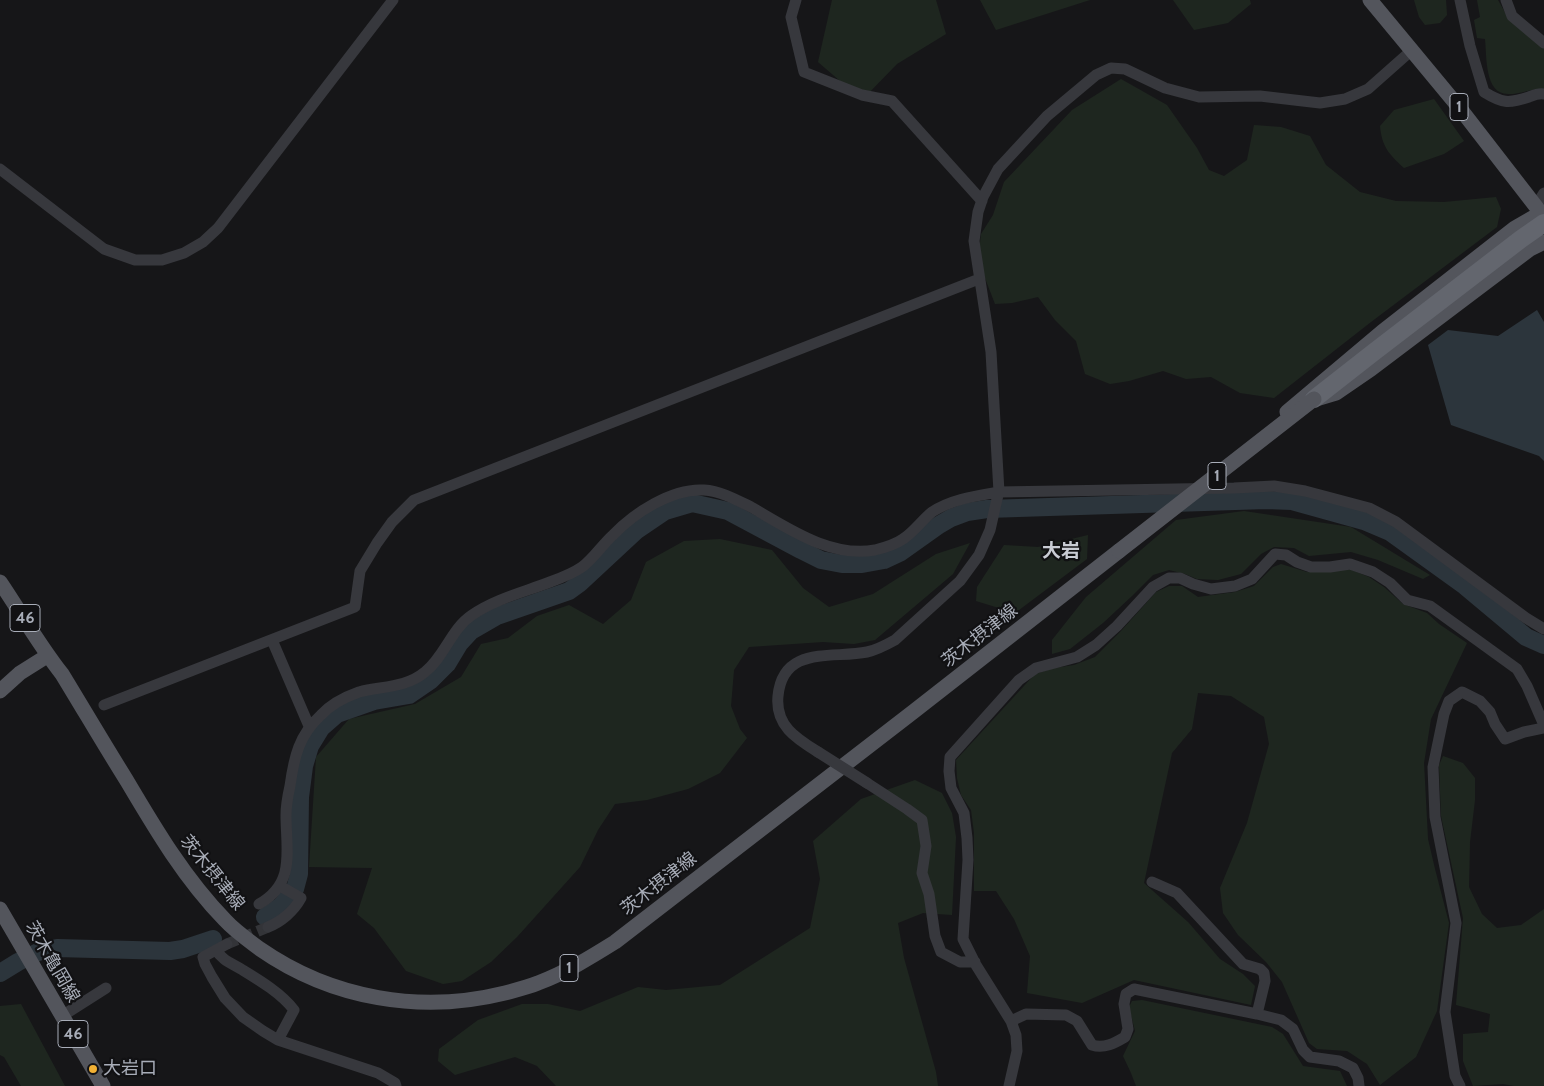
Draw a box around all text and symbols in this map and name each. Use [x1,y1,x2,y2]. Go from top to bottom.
road number: 1 [1450,94,1468,120]
road number: 1 [1208,462,1226,490]
district label: 大岩 [1042,540,1080,562]
street label: 茨木摂津線 [938,600,1022,672]
road number: 46 [10,604,40,632]
street label: 茨木摂津線 [175,831,249,915]
street label: 茨木摂津線 [617,848,701,920]
street label: 茨木亀岡線 [20,918,84,1006]
road number: 1 [560,954,578,981]
road number: 46 [58,1021,88,1048]
place label: 大岩口 [103,1058,157,1080]
marker: 大岩口 [87,1063,99,1075]

